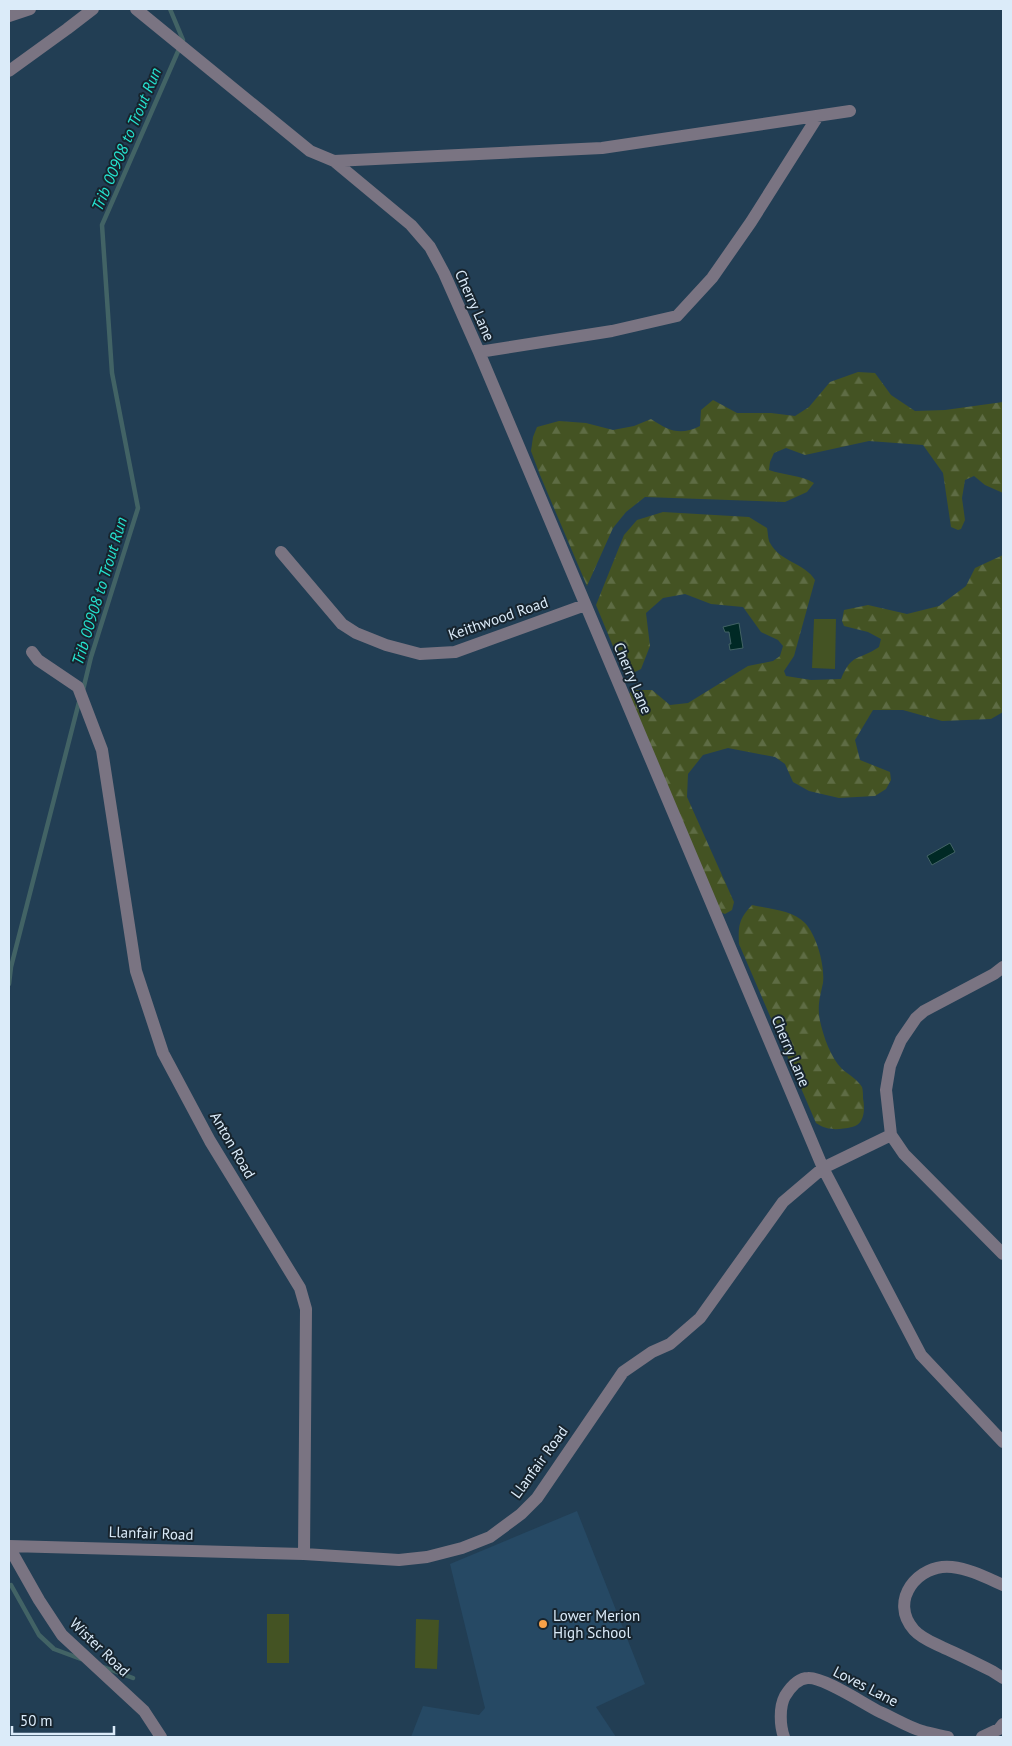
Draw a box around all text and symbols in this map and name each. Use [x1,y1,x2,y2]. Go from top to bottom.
water label: Trib 00908 to Trout Run [87,64,165,214]
street label: Cherry Lane [451,267,499,343]
water label: Trib 00908 to Trout Run [67,514,131,668]
street label: Keithwood Road [446,592,550,644]
street label: Cherry Lane [609,639,657,717]
street label: Cherry Lane [767,1012,815,1090]
street label: Anton Road [206,1108,260,1182]
street label: Llanfair Road [506,1422,572,1502]
street label: Llanfair Road [108,1522,194,1544]
place label: Lower Merion High School [553,1606,640,1642]
street label: Wister Road [66,1614,134,1680]
marker: Lower Merion High School [537,1618,549,1630]
street label: Loves Lane [830,1662,902,1710]
scale bar [12,1704,115,1736]
text: 50 m [20,1711,53,1730]

